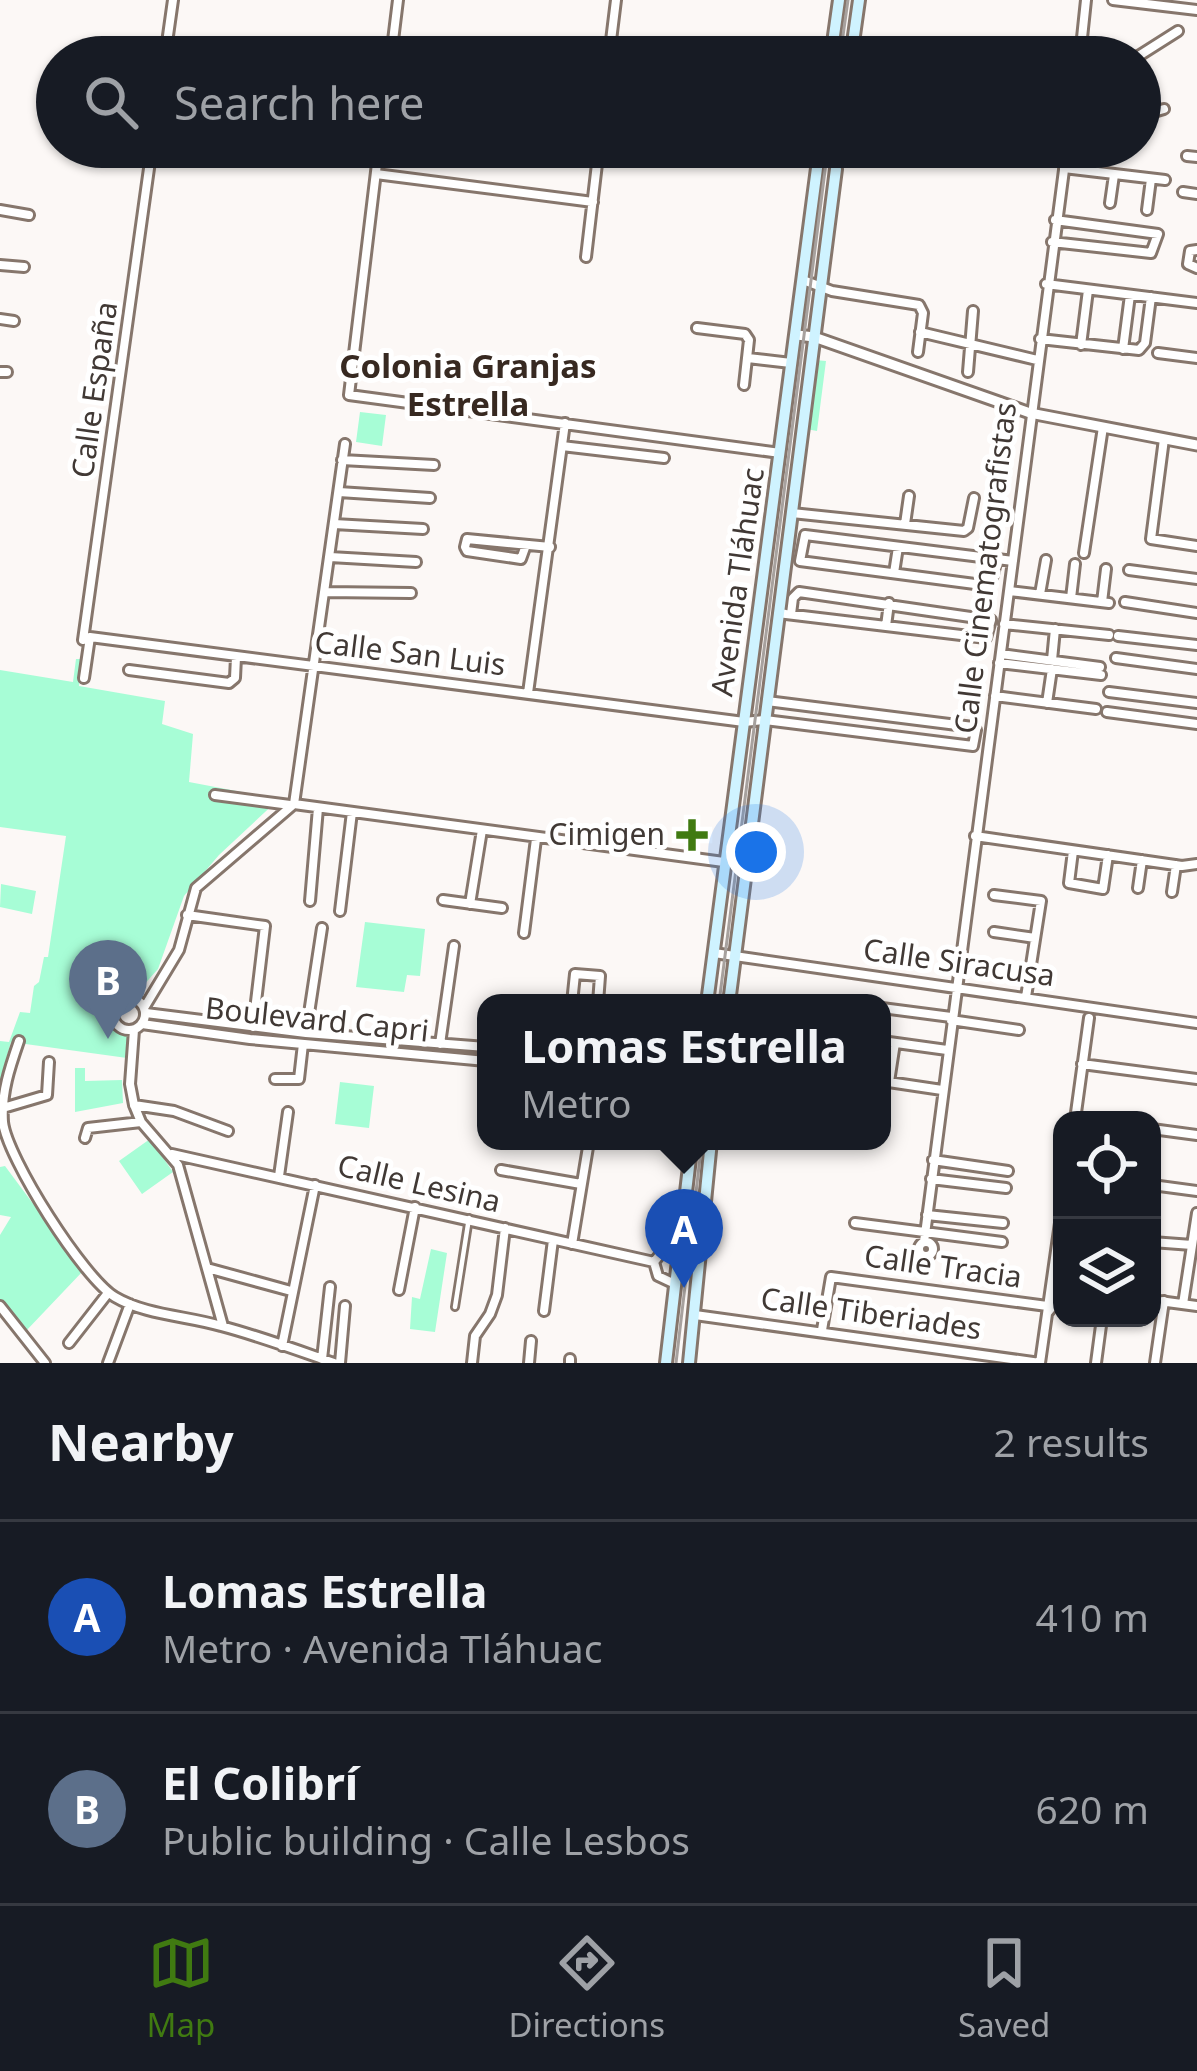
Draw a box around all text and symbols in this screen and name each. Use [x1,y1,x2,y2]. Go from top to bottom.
search box [36,36,1161,168]
icon: search [78,69,144,135]
text: Search here [174,72,424,133]
street label: Calle España [61,299,126,481]
district label: Colonia Granjas Estrella [339,343,597,426]
street label: Calle Cinematografistas [944,400,1025,736]
street label: Avenida Tláhuac [700,465,773,699]
street label: Calle San Luis [312,620,508,685]
place label: Cimigen [549,813,665,854]
marker: Cimigen [676,819,708,851]
your location [726,822,786,882]
street label: Calle Siracusa [861,928,1058,995]
pin: B [69,940,147,1039]
street label: Boulevard Capri [203,986,431,1051]
popup [477,994,891,1150]
text: Lomas Estrella [521,1015,847,1076]
text: Metro [521,1076,632,1129]
map controls [1053,1111,1161,1327]
button: locate [1053,1111,1161,1219]
street label: Calle Lesina [334,1144,505,1221]
pin: A [645,1189,723,1288]
button: layers [1053,1219,1161,1327]
street label: Calle Tracia [862,1234,1025,1297]
street label: Calle Tiberiades [758,1277,984,1348]
text: Nearby [48,1406,234,1476]
text: 2 results [994,1415,1149,1468]
text: Lomas Estrella [162,1560,488,1621]
text: A [74,1590,101,1643]
text: 410 m [1035,1590,1149,1643]
text: Metro · Avenida Tláhuac [162,1621,602,1674]
text: El Colibrí [162,1752,358,1813]
text: B [74,1782,100,1835]
text: 620 m [1035,1782,1149,1835]
text: Public building · Calle Lesbos [162,1813,690,1866]
tab: Map [147,1930,215,2047]
tab: Directions [508,1930,665,2047]
tab: Saved [958,1930,1050,2047]

